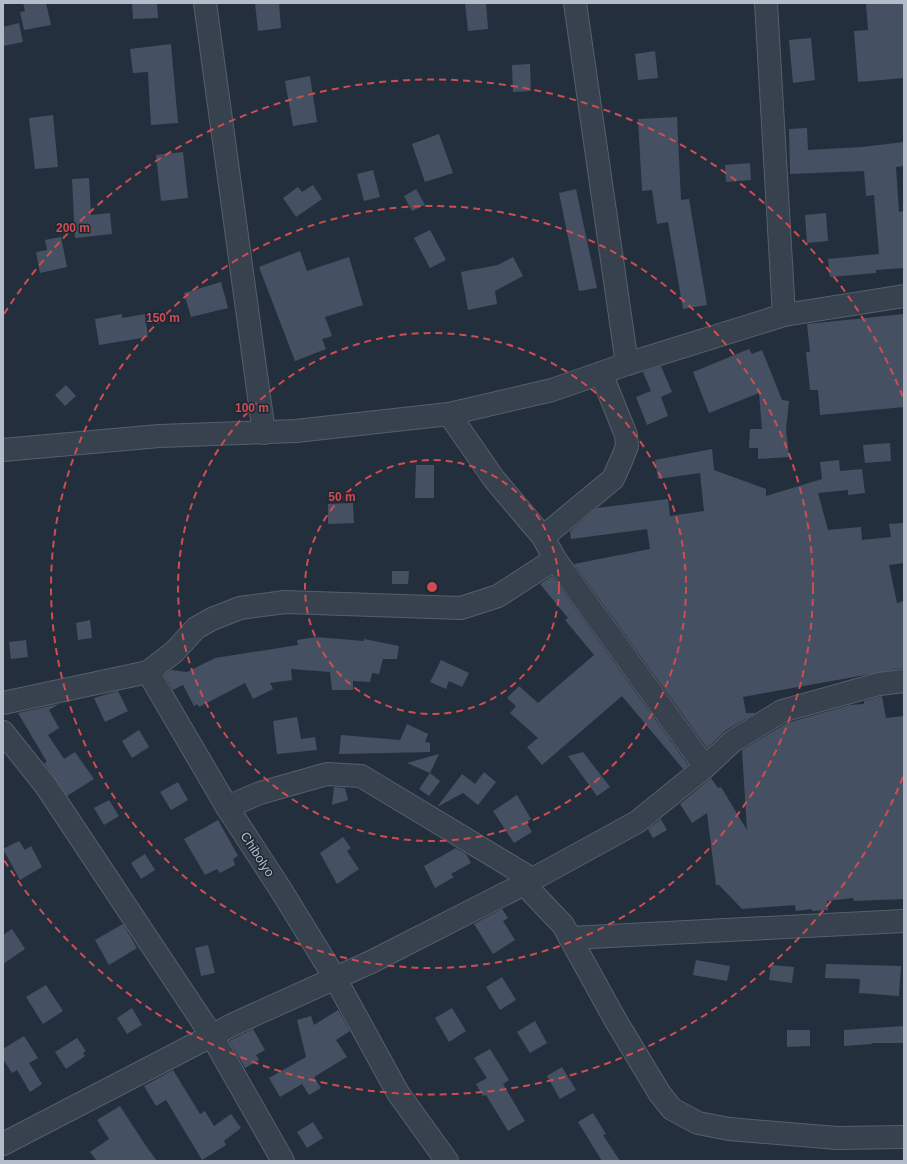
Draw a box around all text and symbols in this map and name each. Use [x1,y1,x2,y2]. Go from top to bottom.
text: 200 m [56,221,90,235]
text: 150 m [146,311,180,325]
text: 100 m [235,401,269,415]
text: 50 m [328,490,356,504]
centre of rings [425,580,439,594]
street label: Chibolyo [238,829,278,880]

